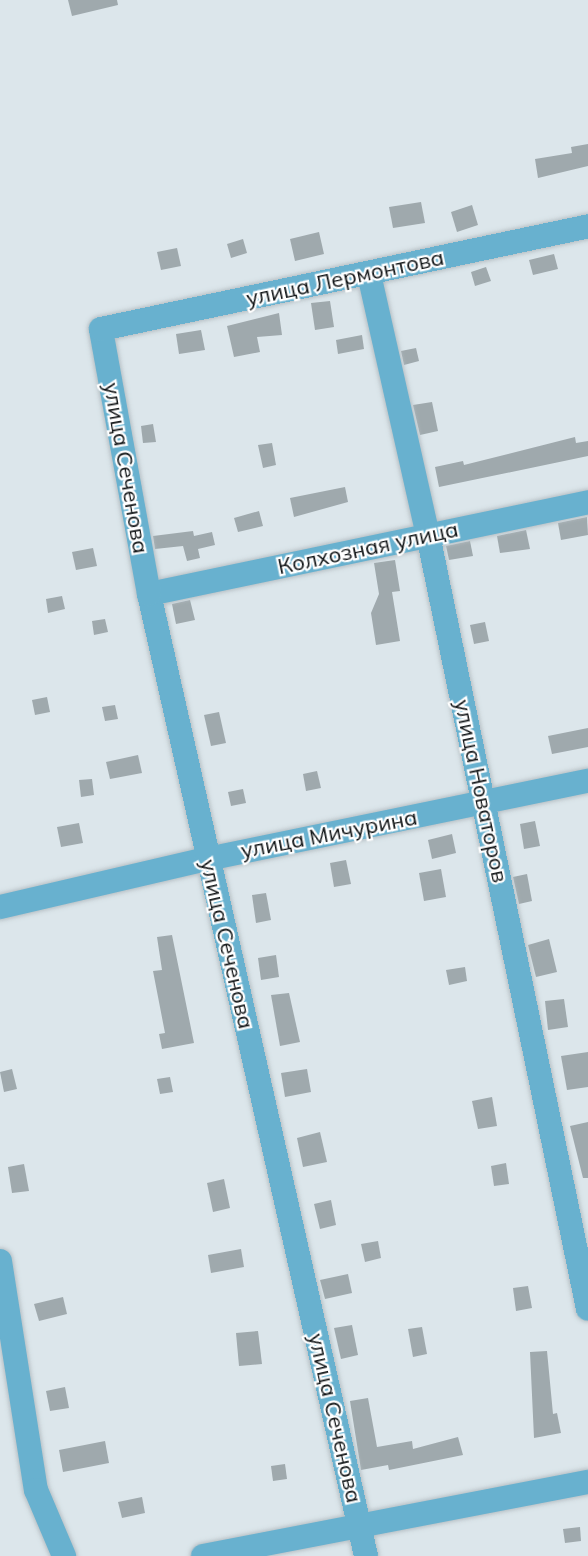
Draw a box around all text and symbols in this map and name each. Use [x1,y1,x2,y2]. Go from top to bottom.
street label: улица Лермонтова [244,244,446,312]
street label: улица Сеченова [98,380,154,556]
street label: Колхозная улица [275,516,461,580]
street label: улица Новаторов [449,697,513,885]
street label: улица Мичурина [239,804,419,864]
street label: улица Сеченова [195,857,259,1031]
street label: улица Сеченова [303,1331,367,1505]

